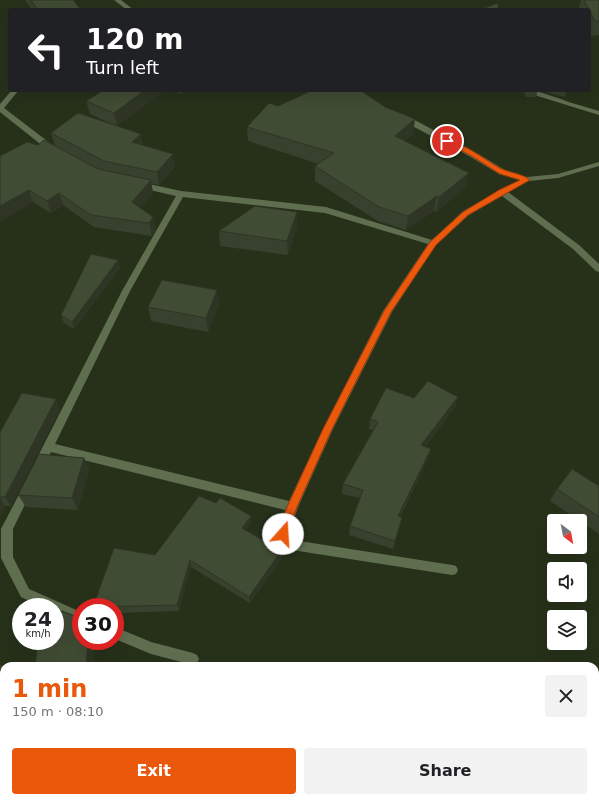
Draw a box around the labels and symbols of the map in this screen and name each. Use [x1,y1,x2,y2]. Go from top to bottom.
pin [430,124,464,158]
position arrow [262,513,304,555]
north arrow [547,514,587,554]
speed limit sign: 30 [72,598,124,650]

